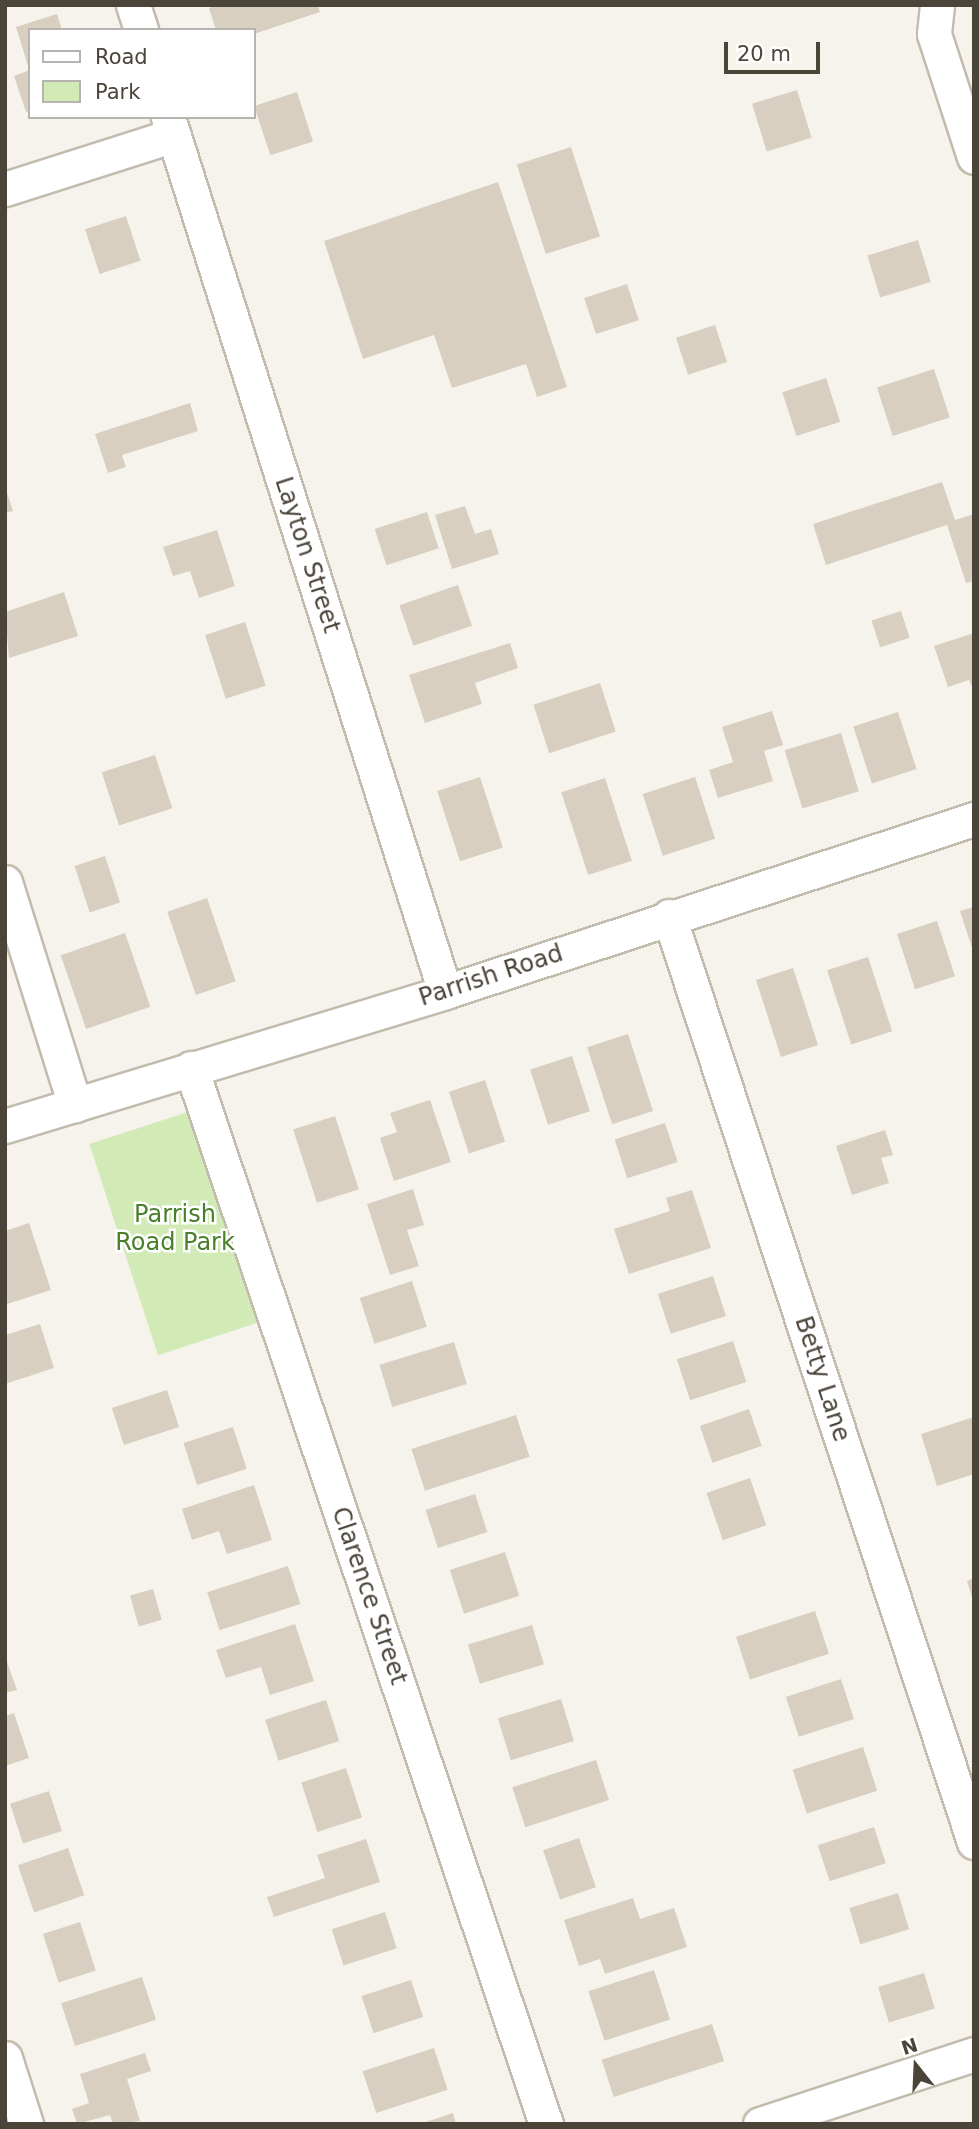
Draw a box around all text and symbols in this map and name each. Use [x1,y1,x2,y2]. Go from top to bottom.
legend [28,28,256,119]
scale bar [727,28,823,72]
text: 20 m [737,42,791,66]
text: Road [95,45,148,69]
text: Park [95,80,140,104]
street label: Layton Street [268,473,346,637]
street label: Parrish Road [415,939,567,1013]
park label: Parrish Road Park [115,1201,235,1257]
street label: Betty Lane [788,1313,856,1445]
street label: Clarence Street [325,1503,413,1689]
north arrow [881,2031,951,2101]
text: N [899,2033,920,2059]

